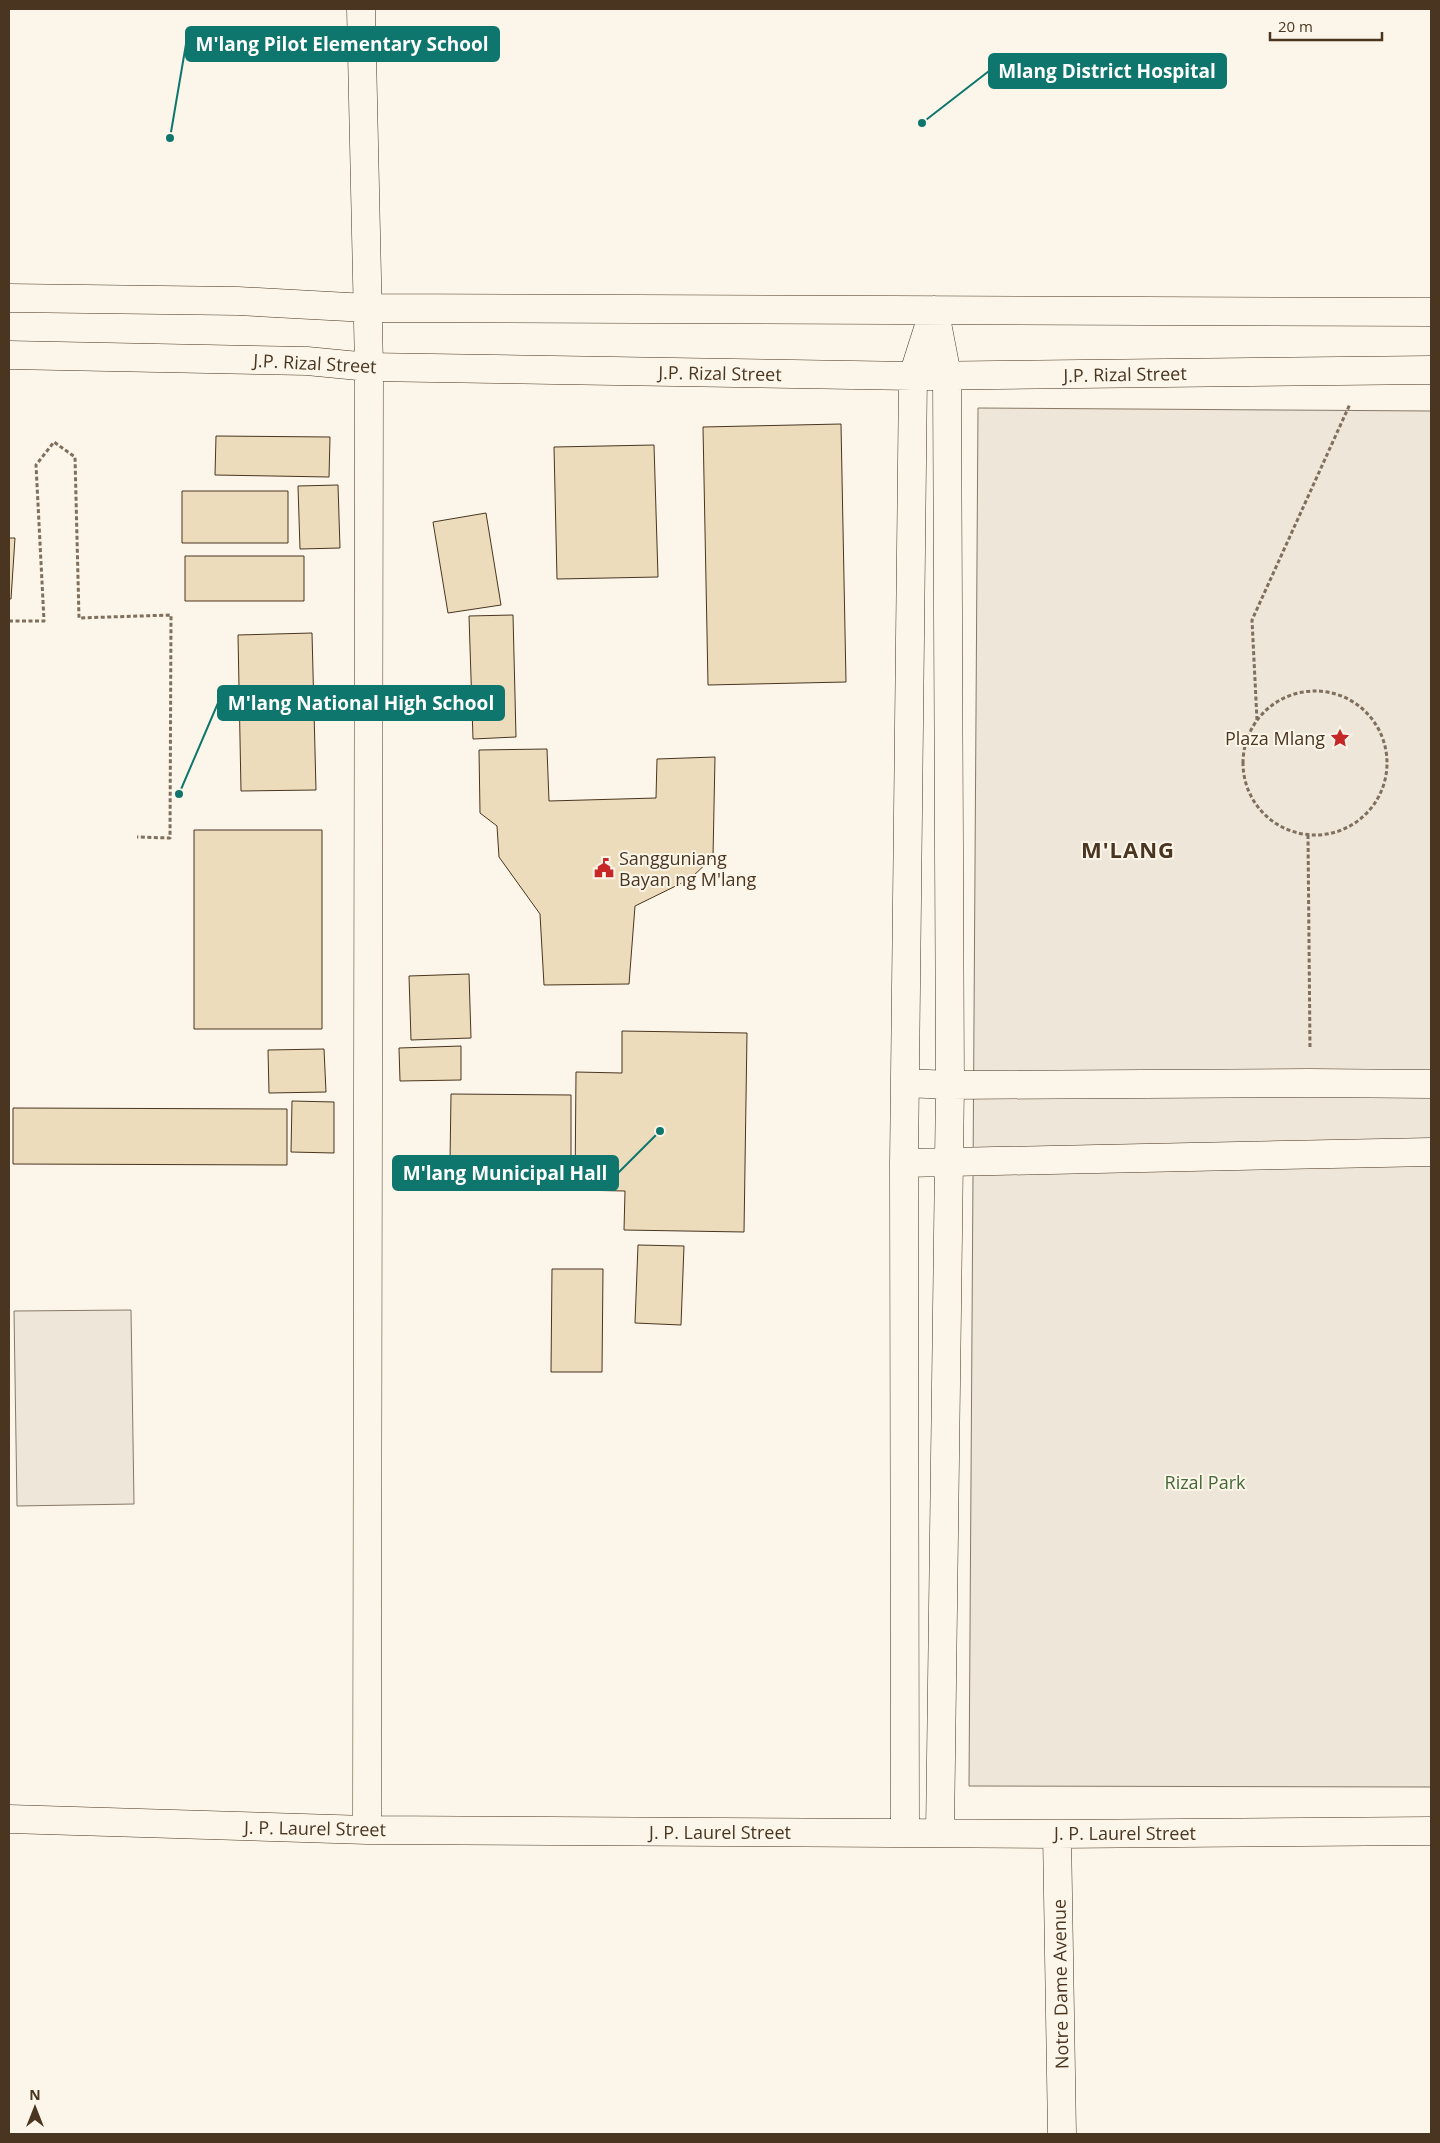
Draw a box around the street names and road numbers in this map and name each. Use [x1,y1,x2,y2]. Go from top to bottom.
street label: J.P. Rizal Street [251,348,377,378]
street label: J.P. Rizal Street [656,360,782,386]
street label: J.P. Rizal Street [1061,361,1187,387]
street label: J. P. Laurel Street [242,1815,386,1841]
street label: J. P. Laurel Street [647,1820,791,1844]
street label: J. P. Laurel Street [1052,1821,1196,1845]
street label: Notre Dame Avenue [1047,1899,1073,2069]

